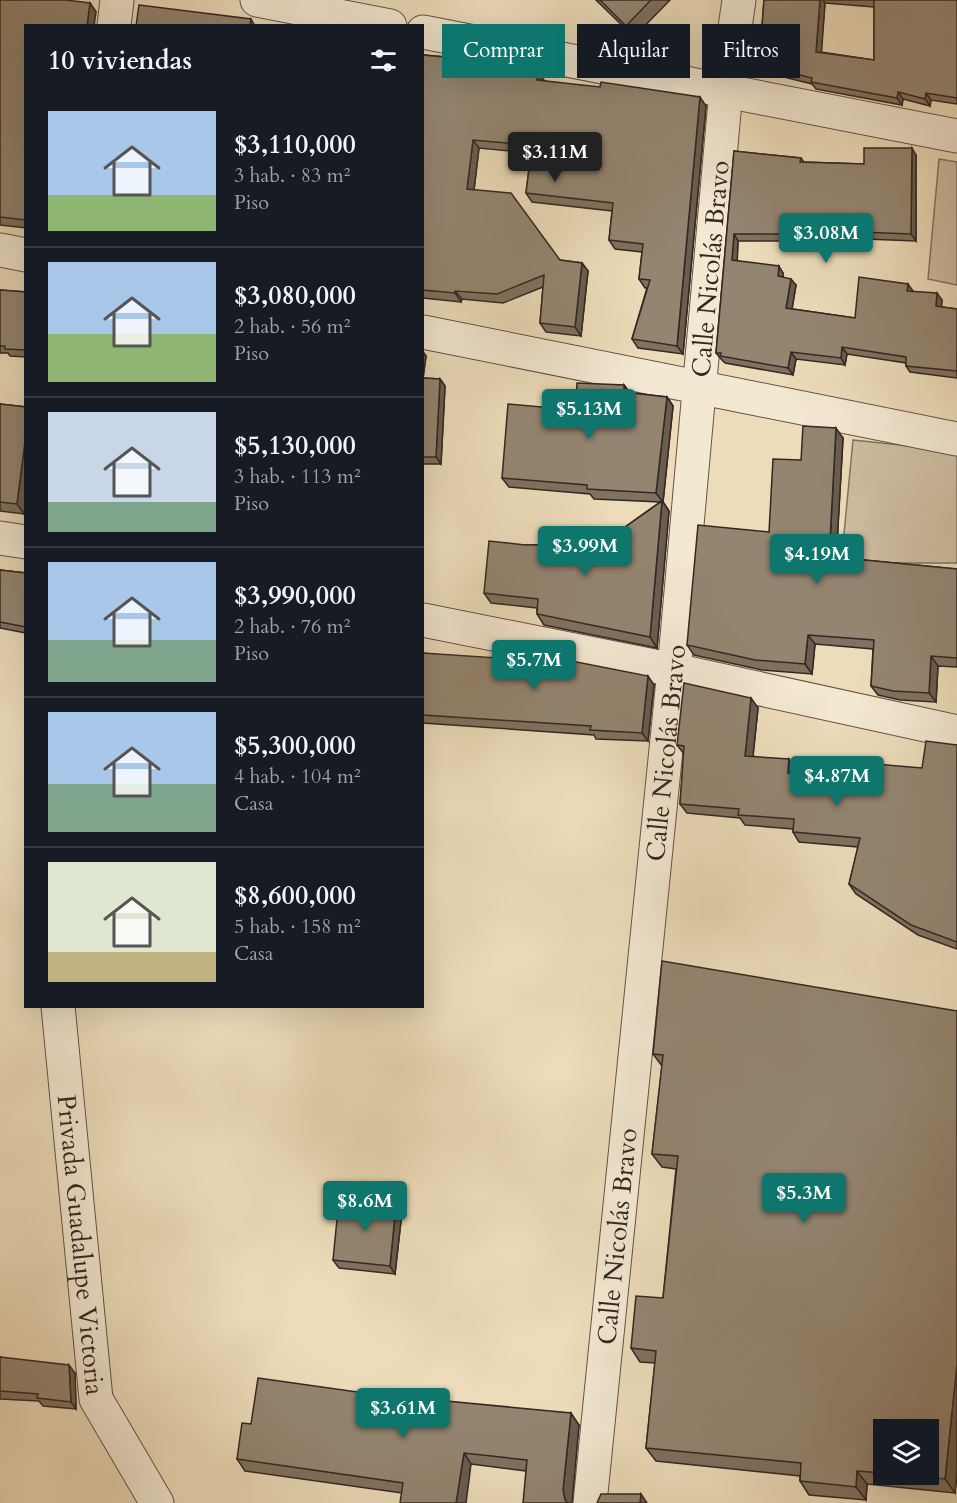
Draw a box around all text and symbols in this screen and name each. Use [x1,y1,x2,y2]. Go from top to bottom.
chip: Comprar [442,24,565,78]
chip: Alquilar [577,24,690,78]
chip: Filtros [702,24,800,78]
text: 10 viviendas [48,43,192,78]
icon: filters [367,44,400,77]
text: $3,110,000 [234,127,356,162]
pin: $3.11M [506,132,604,183]
icon: home [96,135,168,207]
text: $3.11M [522,138,588,165]
street label: Calle Nicolás Bravo [683,159,738,379]
text: 3 hab. · 83 m² [234,162,350,189]
text: Piso [234,189,269,216]
pin: $3.08M [777,213,875,264]
text: $3.08M [793,219,859,246]
text: $3,080,000 [234,278,356,313]
icon: home [96,286,168,358]
text: 2 hab. · 56 m² [234,313,350,340]
text: Piso [234,340,269,367]
pin: $5.13M [540,389,638,440]
text: $5.13M [556,395,622,422]
text: $5,130,000 [234,428,356,463]
icon: home [96,436,168,508]
text: 3 hab. · 113 m² [234,463,361,490]
text: Piso [234,490,269,517]
pin: $3.99M [536,526,634,577]
text: $3.99M [552,532,618,559]
pin: $4.19M [768,534,866,585]
text: $4.19M [784,540,850,567]
text: $3,990,000 [234,578,356,613]
icon: home [96,586,168,658]
text: 2 hab. · 76 m² [234,613,350,640]
text: Piso [234,640,269,667]
pin: $5.7M [492,640,576,691]
street label: Calle Nicolás Bravo [638,643,694,863]
text: $5.7M [506,646,562,673]
text: $5,300,000 [234,728,356,763]
icon: home [96,736,168,808]
pin: $4.87M [788,756,886,807]
text: $4.87M [804,762,870,789]
text: 4 hab. · 104 m² [234,763,361,790]
text: Casa [234,790,273,817]
text: $8,600,000 [234,878,356,913]
icon: home [96,886,168,958]
text: 5 hab. · 158 m² [234,913,361,940]
text: Casa [234,940,273,967]
street label: Privada Guadalupe Victoria [49,1093,113,1397]
street label: Calle Nicolás Bravo [589,1126,646,1347]
pin: $5.3M [762,1173,846,1224]
text: $5.3M [776,1179,832,1206]
pin: $8.6M [323,1181,407,1232]
text: $8.6M [337,1187,393,1214]
pin: $3.61M [354,1388,452,1439]
text: $3.61M [370,1394,436,1421]
map controls [873,1419,939,1485]
button: layers [873,1419,939,1485]

